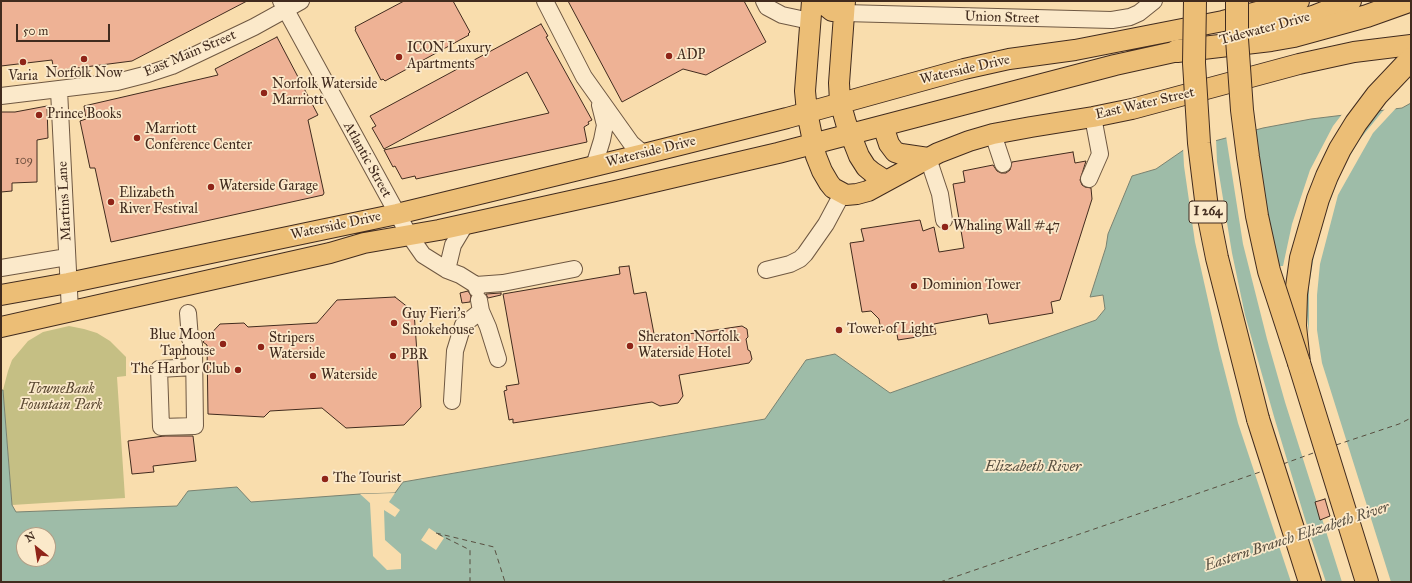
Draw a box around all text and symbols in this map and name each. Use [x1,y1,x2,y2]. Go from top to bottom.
street label: Union Street [964,8,1040,28]
street label: Tidewater Drive [1218,9,1312,49]
scale bar [18,16,112,42]
text: 50 m [23,24,48,38]
street label: East Main Street [141,27,239,81]
place label: ICON Luxury Apartments [407,41,491,74]
place label: ADP [677,48,705,64]
marker: ADP [664,51,674,61]
marker: ICON Luxury Apartments [394,52,404,62]
street label: Waterside Drive [918,52,1012,88]
marker: Norfolk Now [79,54,89,64]
marker: Varia [18,57,28,67]
place label: Norfolk Now [46,66,122,82]
place label: Varia [8,69,38,85]
place label: Norfolk Waterside Marriott [272,77,377,110]
street label: East Water Street [1094,84,1196,124]
marker: Norfolk Waterside Marriott [259,88,269,98]
place label: Prince Books [47,107,121,123]
marker: Prince Books [34,110,44,120]
street label: Atlantic Street [339,119,395,201]
place label: Marriott Conference Center [145,122,252,154]
marker: Marriott Conference Center [132,133,142,143]
street label: Waterside Drive [604,133,698,171]
house number: 109 [15,154,33,168]
street label: Martins Lane [55,161,75,241]
place label: Waterside Garage [219,179,318,195]
marker: Waterside Garage [206,182,216,192]
place label: Elizabeth River Festival [119,186,198,218]
marker: Elizabeth River Festival [106,197,116,207]
road number: I 264 [1189,201,1227,223]
street label: Waterside Drive [289,208,383,244]
place label: Whaling Wall #47 [953,219,1060,235]
marker: Whaling Wall #47 [940,222,950,232]
place label: Dominion Tower [922,278,1021,294]
marker: Dominion Tower [909,281,919,291]
place label: Guy Fieri's Smokehouse [402,307,474,340]
marker: Guy Fieri's Smokehouse [389,318,399,328]
place label: Tower of Light [847,322,934,338]
marker: Tower of Light [834,325,844,335]
place label: Blue Moon Taphouse [150,328,215,360]
place label: Sheraton Norfolk Waterside Hotel [638,330,739,362]
place label: Stripers Waterside [269,331,325,364]
marker: Blue Moon Taphouse [218,339,228,349]
marker: Sheraton Norfolk Waterside Hotel [625,341,635,351]
marker: Stripers Waterside [256,342,266,352]
place label: PBR [401,348,428,364]
marker: PBR [388,351,398,361]
place label: The Harbor Club [131,362,230,378]
marker: The Harbor Club [233,365,243,375]
place label: Waterside [321,368,377,384]
marker: Waterside [308,371,318,381]
park label: TowneBank Fountain Park [19,382,103,414]
water label: Elizabeth River [985,458,1081,476]
place label: The Tourist [333,471,401,487]
marker: The Tourist [320,474,330,484]
water label: Eastern Branch Elizabeth River [1202,499,1392,575]
north arrow [16,527,56,567]
text: N [23,529,38,545]

